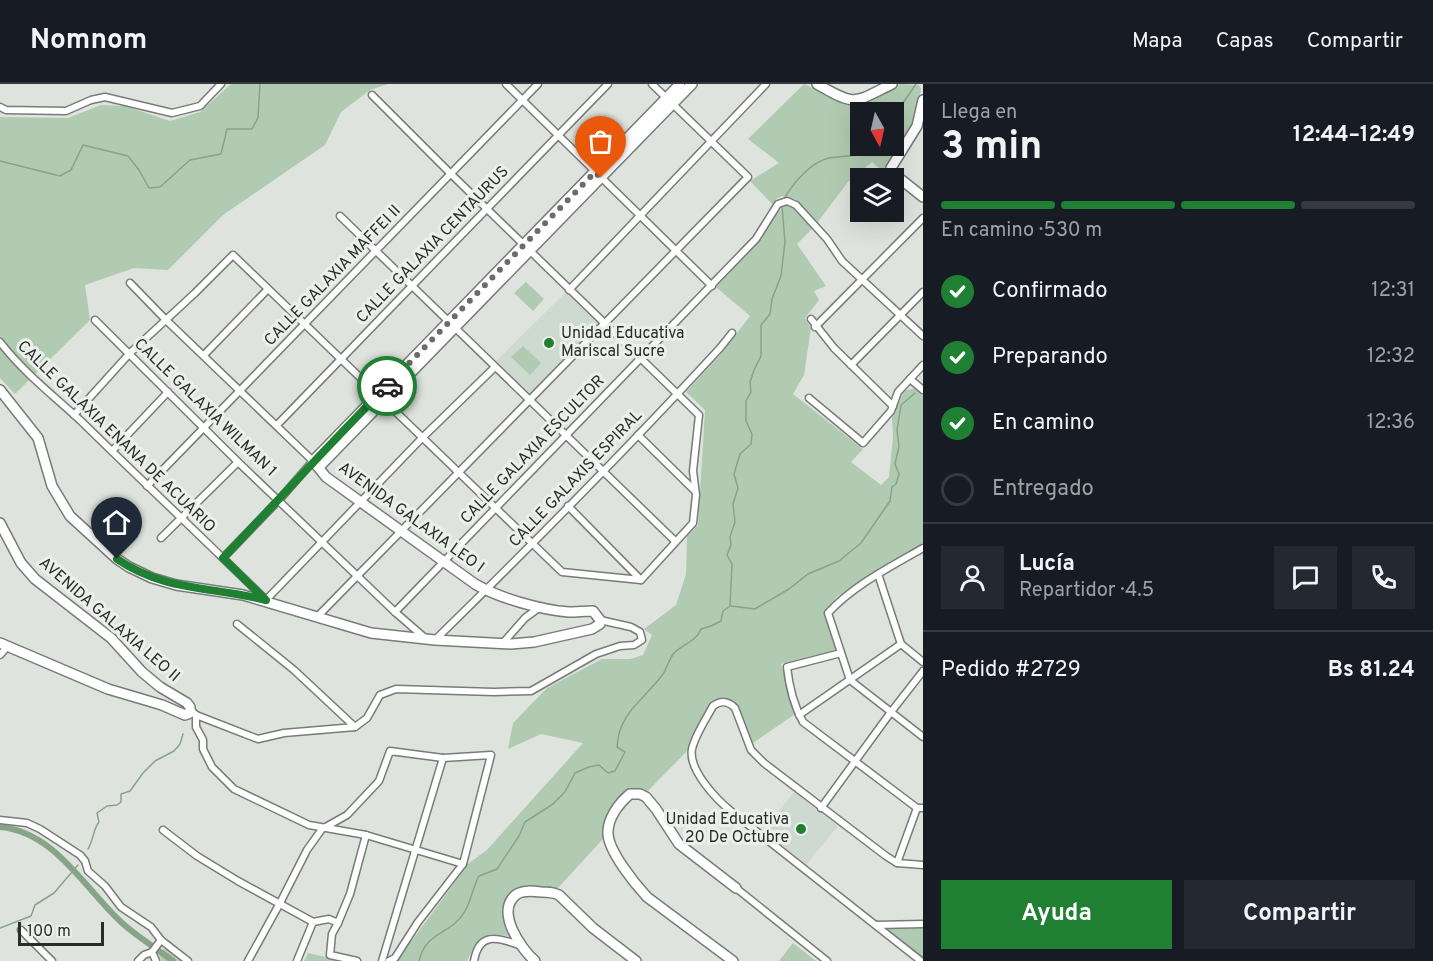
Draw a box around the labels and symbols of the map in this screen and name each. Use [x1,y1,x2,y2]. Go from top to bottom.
north arrow [850,102,904,156]
pin [575,116,626,178]
street label: CALLE GALAXIA CENTAURUS [352,162,514,328]
street label: CALLE GALAXIA MAFFEI II [260,201,406,351]
place label: Unidad Educativa Mariscal Sucre [561,324,685,362]
street label: CALLE GALAXIA WILMAN 1 [129,334,281,482]
marker: Unidad Educativa Mariscal Sucre [542,336,556,350]
street label: CALLE GALAXIA ENANA DE ACUARIO [13,337,219,537]
courier [357,356,417,416]
street label: CALLE GALAXIA ESCULTOR [457,371,609,529]
street label: CALLE GALAXIS ESPIRAL [505,406,647,552]
street label: AVENIDA GALAXIA LEO I [334,458,488,578]
pin [91,497,142,559]
street label: AVENIDA GALAXIA LEO II [34,553,184,687]
place label: Unidad Educativa 20 De Octubre [665,810,789,848]
marker: Unidad Educativa 20 De Octubre [794,822,808,836]
scale bar [18,919,104,946]

